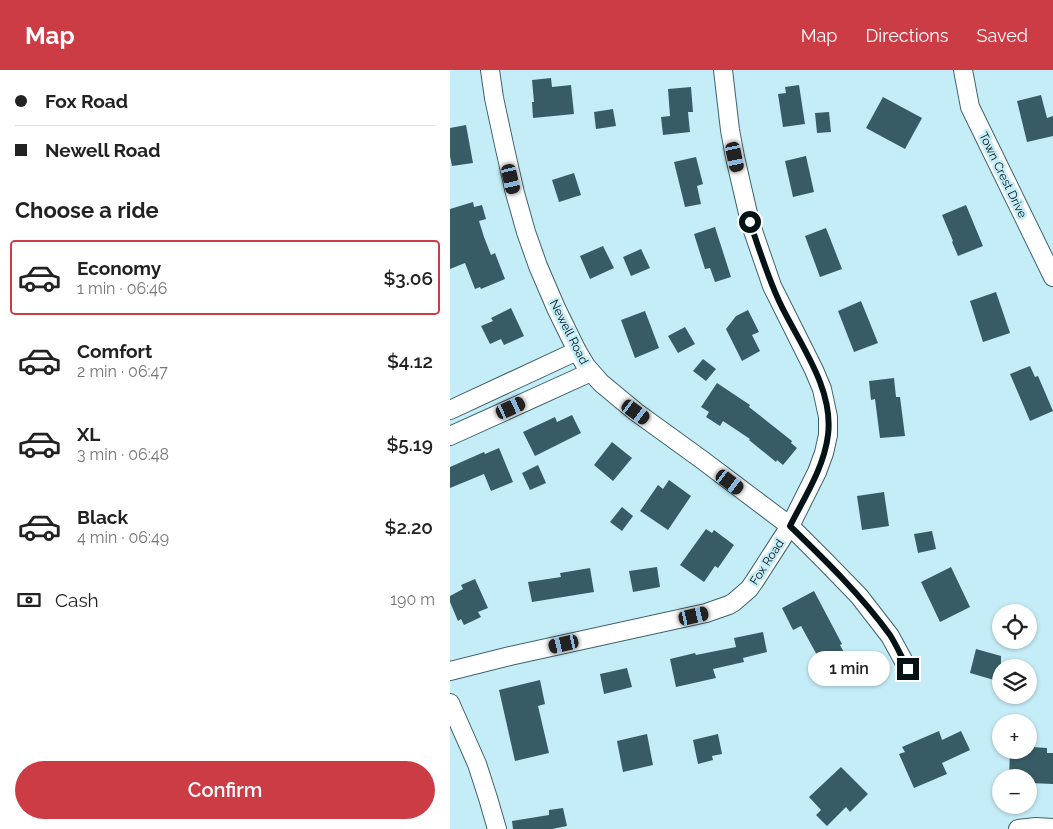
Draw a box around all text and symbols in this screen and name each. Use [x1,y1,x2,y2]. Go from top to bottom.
text: Map [25,21,75,50]
text: Map [801,25,837,46]
text: Directions [865,25,949,46]
text: Saved [977,25,1028,46]
text: Fox Road [45,90,128,112]
street label: Town Crest Drive [976,130,1030,220]
text: Newell Road [45,139,160,161]
car [724,141,745,173]
car [500,163,521,195]
text: Choose a ride [15,197,159,223]
route start [739,211,761,233]
icon: car [17,255,62,300]
text: Economy [77,257,161,279]
text: $3.06 [383,267,433,289]
text: 1 min · 06:46 [77,279,167,298]
street label: Newell Road [547,297,591,367]
icon: car [17,338,62,383]
text: Comfort [77,340,152,362]
text: $4.12 [387,350,433,372]
text: 2 min · 06:47 [77,362,168,381]
car [494,395,527,421]
car [619,397,652,427]
icon: car [17,421,62,466]
text: XL [77,423,100,445]
text: $5.19 [386,433,433,455]
text: 3 min · 06:48 [77,445,169,464]
car [713,467,746,497]
icon: car [17,504,62,549]
text: Black [77,506,128,528]
text: $2.20 [384,516,433,538]
text: 4 min · 06:49 [77,528,169,547]
street label: Fox Road [747,537,787,587]
icon: cash [15,586,43,614]
text: Cash [55,589,99,611]
text: 190 m [390,590,435,609]
map controls [992,604,1037,814]
button: locate [992,604,1037,649]
car [677,605,710,627]
car [547,633,580,655]
callout: 1 min [808,652,890,686]
route end [897,658,919,680]
text: 1 min [829,659,869,678]
button: layers [992,659,1037,704]
button: + [992,714,1037,759]
button: Confirm [15,761,435,819]
button: − [992,769,1037,814]

